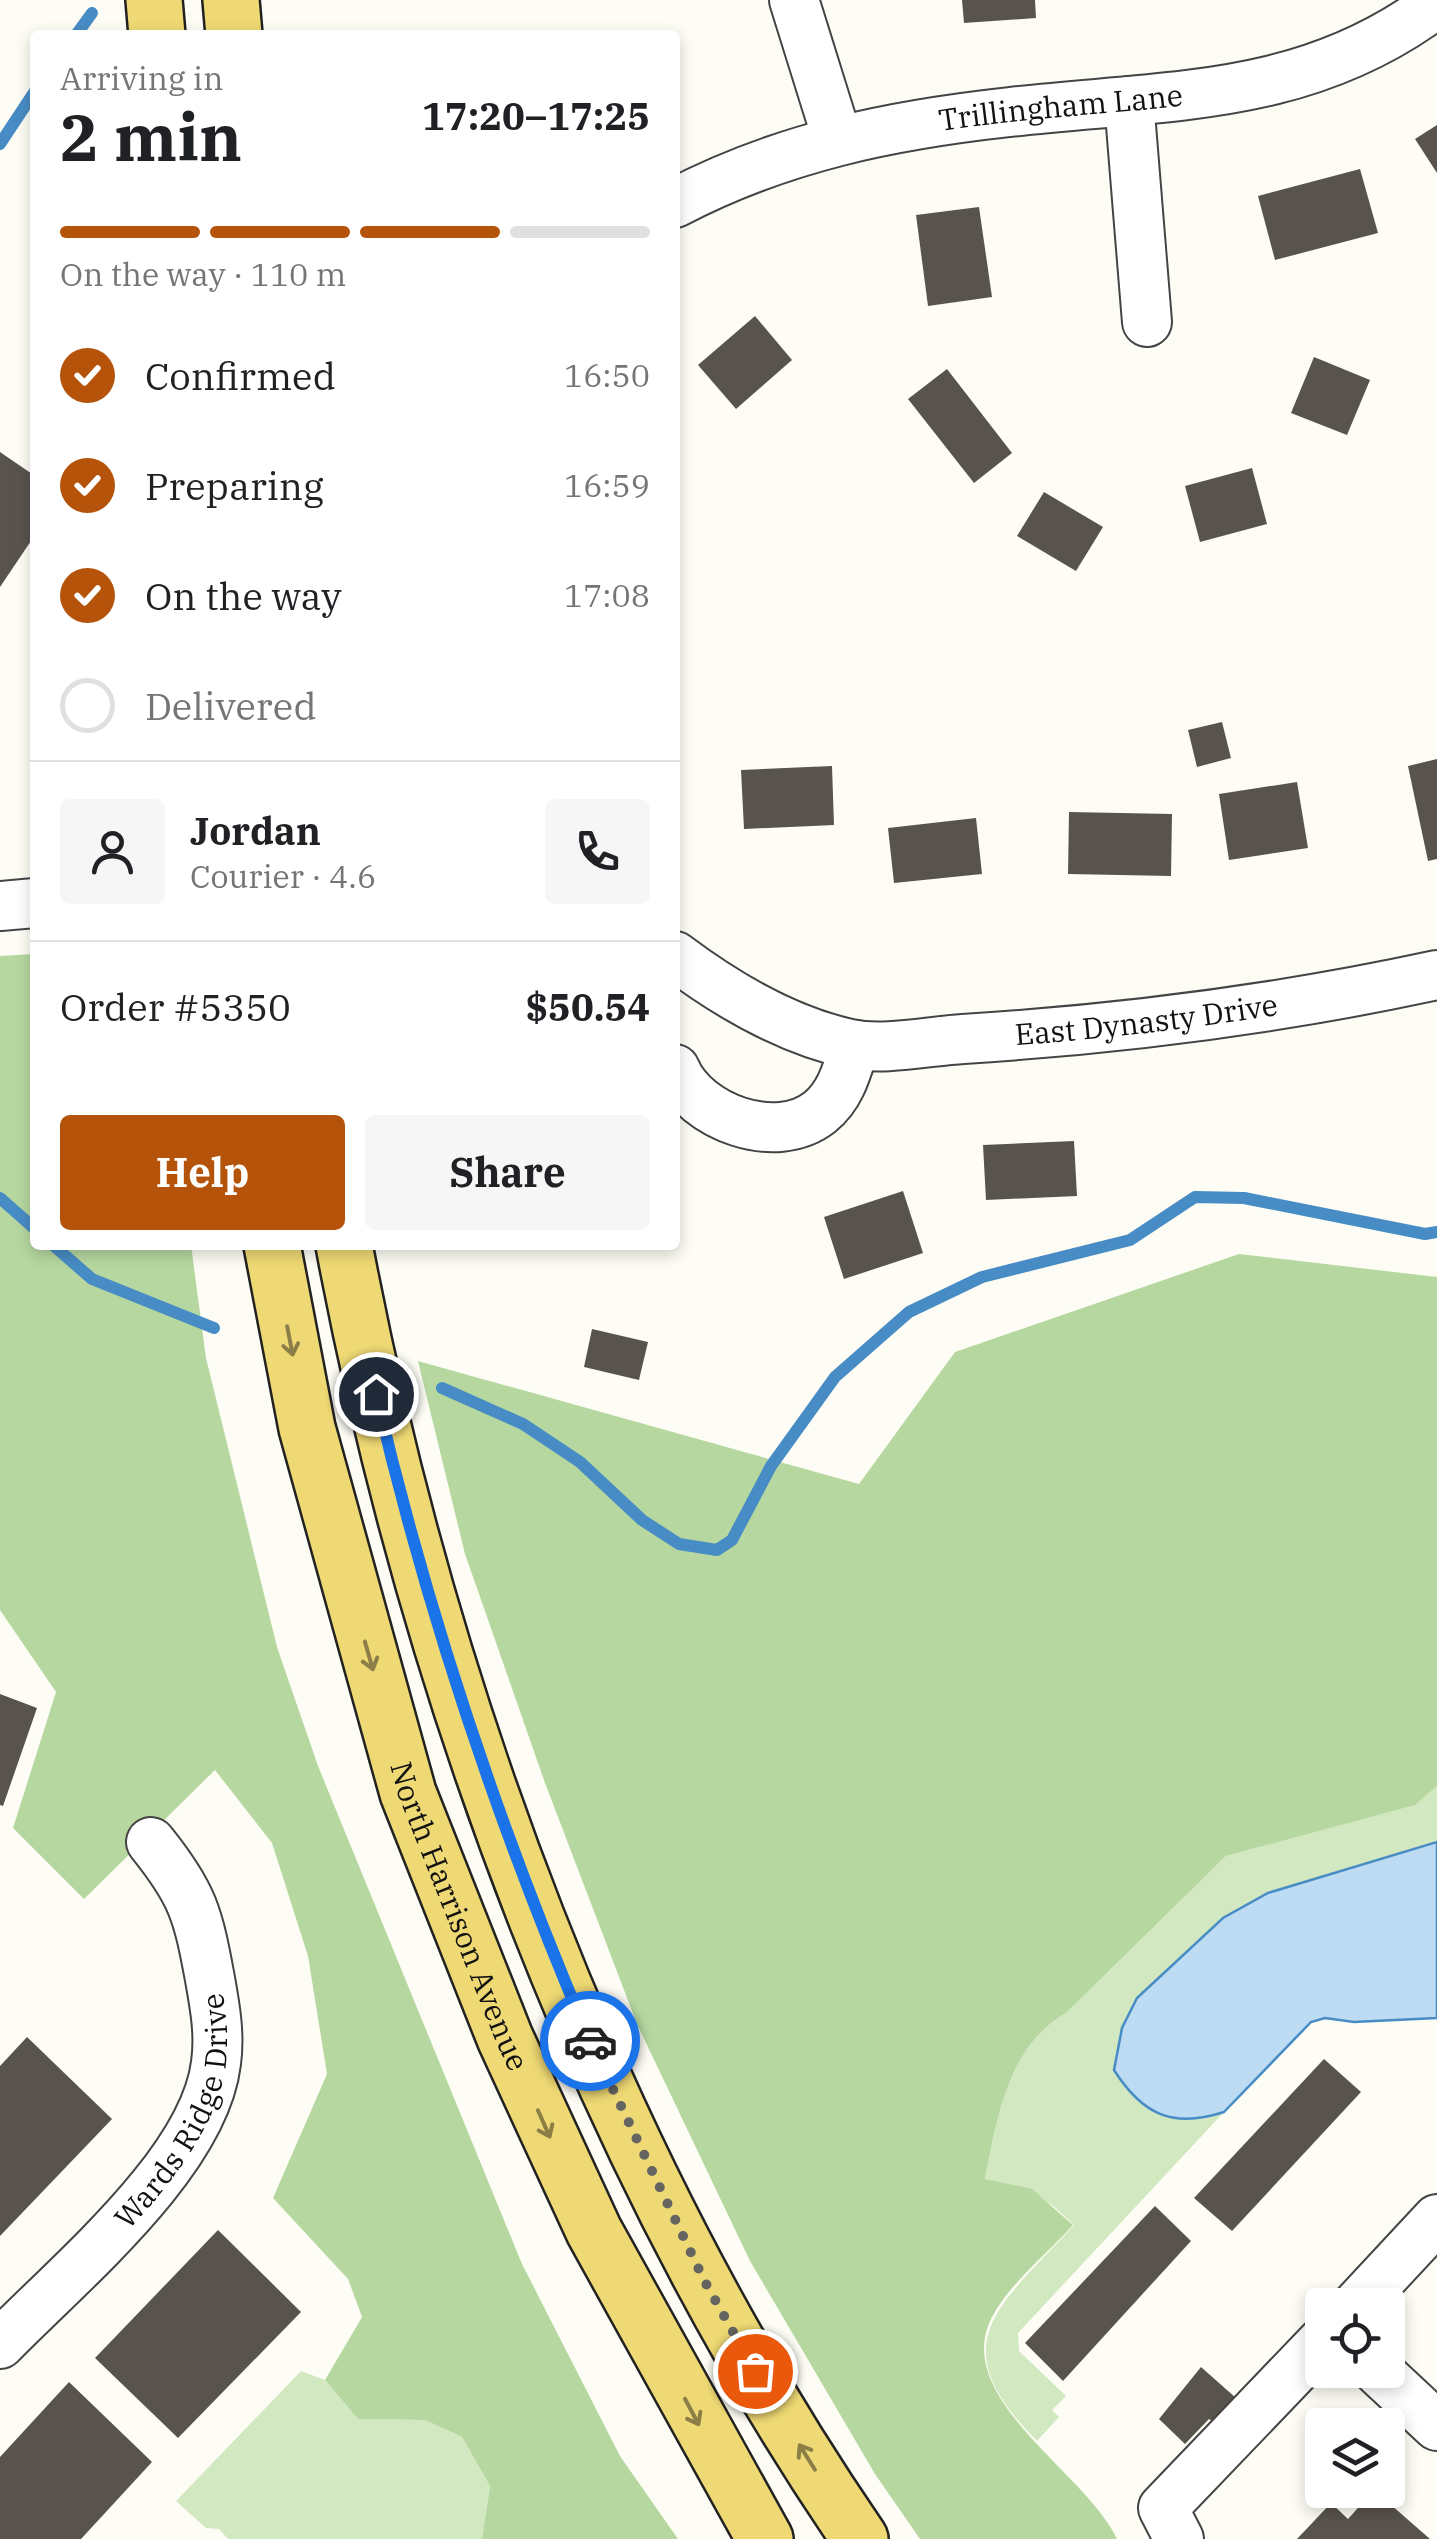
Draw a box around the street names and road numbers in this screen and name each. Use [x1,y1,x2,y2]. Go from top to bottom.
street label: Trillingham Lane [936,75,1185,139]
street label: East Dynasty Drive [1013,984,1280,1053]
street label: North Harrison Avenue [382,1757,538,2077]
street label: Wards Ridge Drive [105,1991,236,2236]

